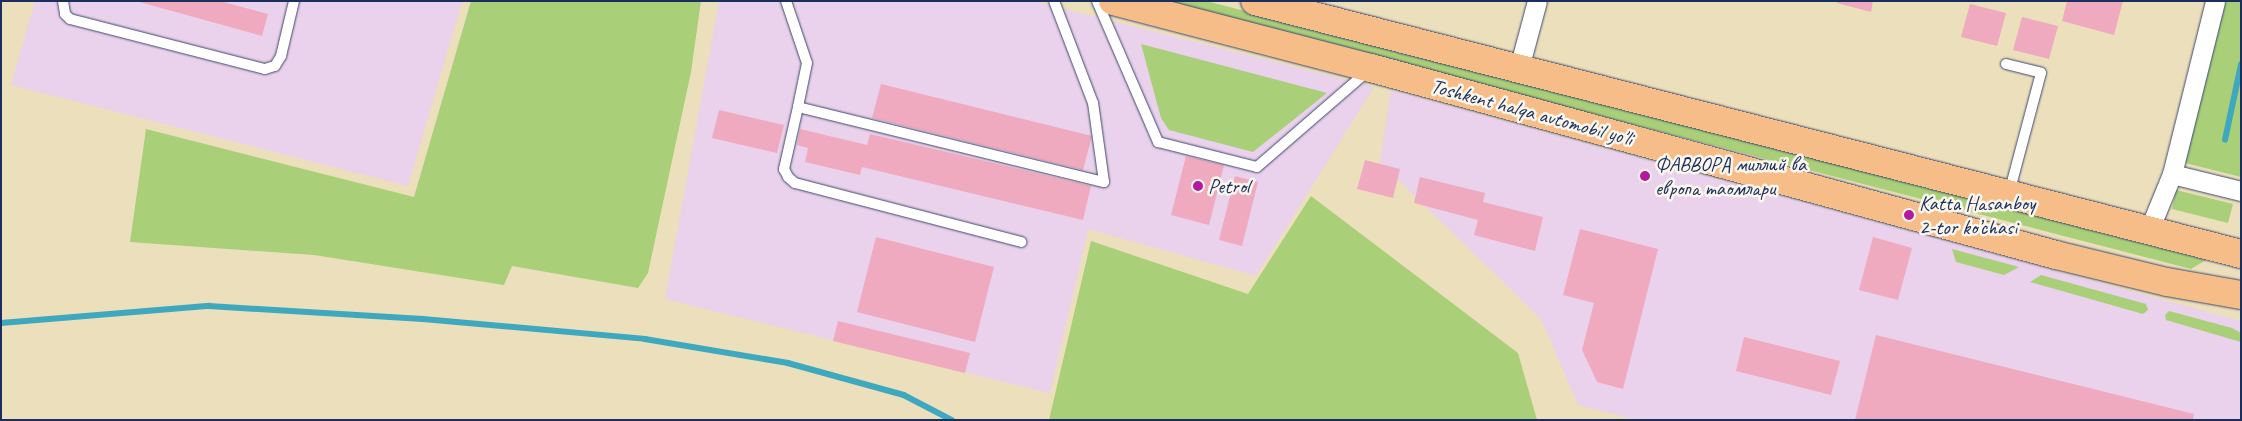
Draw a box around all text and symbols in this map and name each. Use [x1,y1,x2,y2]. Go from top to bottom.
street label: Toshkent halqa avtomobil yo'li [1429,73,1635,151]
place label: ФАВВОРА миллий ва европа таомлари [1655,151,1806,201]
marker: ФАВВОРА миллий ва европа таомлари [1639,170,1651,182]
place label: Petrol [1208,173,1250,199]
marker: Petrol [1192,180,1204,192]
place label: Katta Hasanboy 2-tor ko’chasi [1919,190,2035,240]
marker: Katta Hasanboy 2-tor ko’chasi [1903,209,1915,221]

